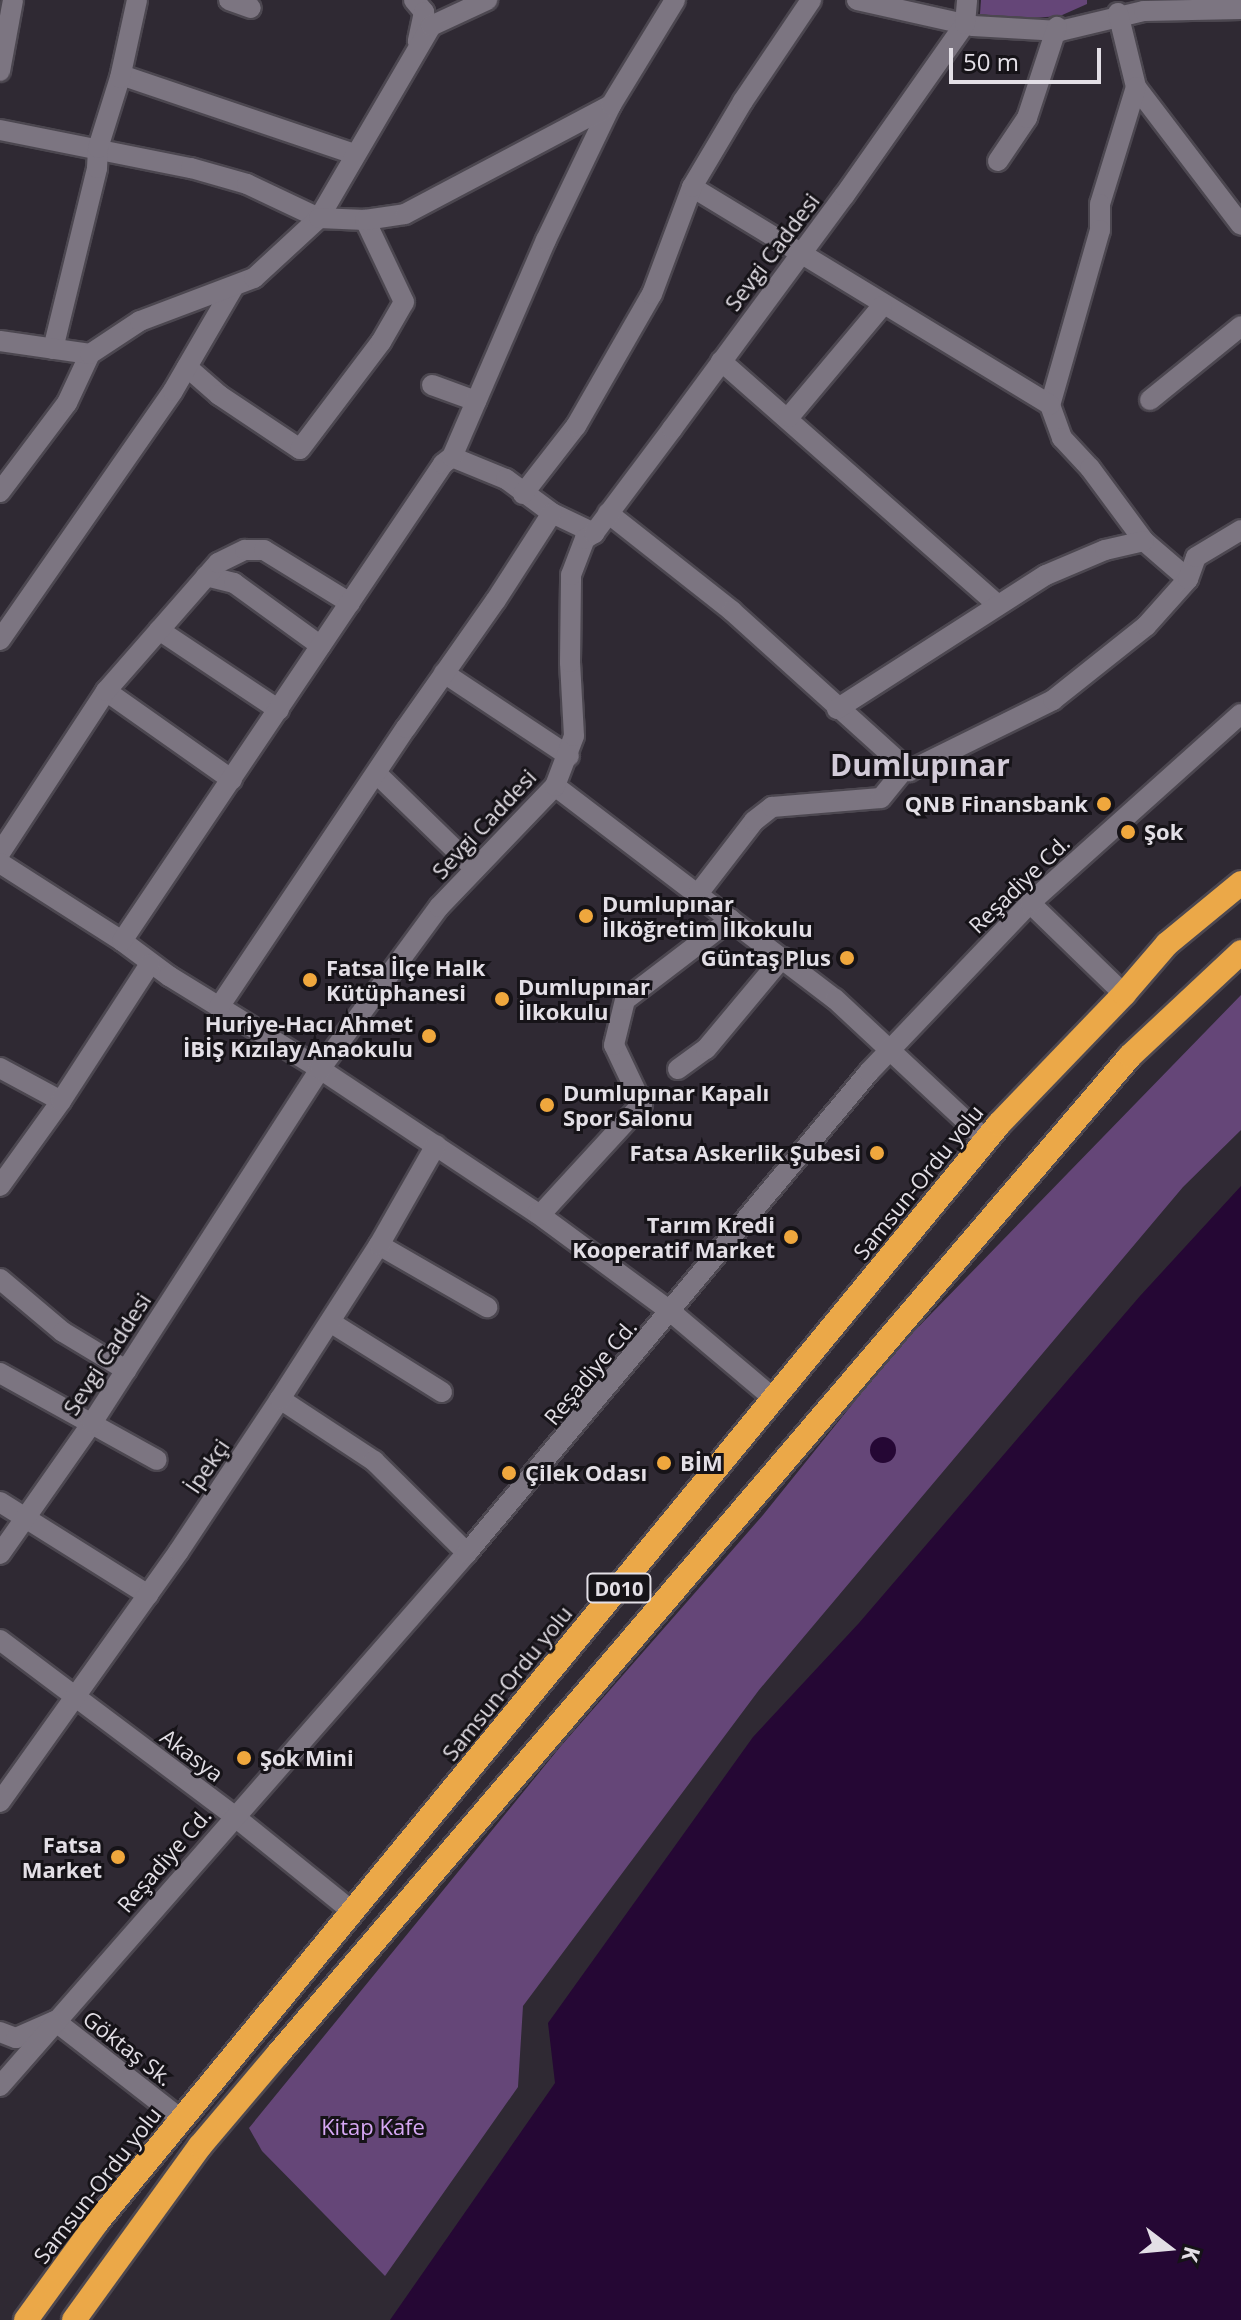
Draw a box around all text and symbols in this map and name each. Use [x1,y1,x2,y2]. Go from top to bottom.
scale bar [953,32,1105,82]
text: 50 m [963,45,1019,78]
street label: Sevgi Caddesi [719,188,825,316]
district label: Dumlupınar [830,747,1010,783]
street label: Sevgi Caddesi [427,764,541,884]
place label: QNB Finansbank [905,791,1088,817]
marker: QNB Finansbank [1095,795,1113,813]
place label: Şok [1144,819,1183,845]
marker: Şok [1119,823,1137,841]
street label: Reşadiye Cd. [963,829,1075,939]
place label: Dumlupınar İlköğretim İlkokulu [602,890,813,942]
marker: Dumlupınar İlköğretim İlkokulu [577,907,595,925]
place label: Güntaş Plus [701,945,831,971]
marker: Güntaş Plus [838,949,856,967]
place label: Fatsa İlçe Halk Kütüphanesi [326,954,485,1006]
marker: Fatsa İlçe Halk Kütüphanesi [301,971,319,989]
place label: Dumlupınar İlkokulu [518,973,650,1024]
marker: Dumlupınar İlkokulu [493,990,511,1008]
place label: Huriye-Hacı Ahmet İBİŞ Kızılay Anaokulu [183,1010,413,1062]
marker: Huriye-Hacı Ahmet İBİŞ Kızılay Anaokulu [420,1027,438,1045]
place label: Dumlupınar Kapalı Spor Salonu [563,1079,769,1130]
marker: Dumlupınar Kapalı Spor Salonu [538,1096,556,1114]
street label: Samsun-Ordu yolu [848,1099,988,1265]
place label: Fatsa Askerlik Şubesi [629,1140,861,1166]
marker: Fatsa Askerlik Şubesi [868,1144,886,1162]
place label: Tarım Kredi Kooperatif Market [572,1211,775,1262]
marker: Tarım Kredi Kooperatif Market [782,1228,800,1246]
street label: Sevgi Caddesi [58,1288,156,1420]
street label: Reşadiye Cd. [538,1314,642,1430]
street label: İpekçi [179,1434,235,1498]
place label: BİM [680,1450,723,1476]
marker: BİM [655,1454,673,1472]
place label: Çilek Odası [525,1460,647,1486]
marker: Çilek Odası [500,1464,518,1482]
road number: D010 [585,1572,653,1604]
street label: Samsun-Ordu yolu [437,1600,577,1766]
street label: Akasya [156,1723,228,1787]
place label: Şok Mini [260,1745,354,1771]
marker: Şok Mini [235,1749,253,1767]
street label: Reşadiye Cd. [111,1802,217,1918]
place label: Fatsa Market [22,1831,102,1882]
marker: Fatsa Market [109,1848,127,1866]
street label: Göktaş Sk. [78,2005,178,2091]
street label: Samsun-Ordu yolu [28,2102,166,2268]
park label: Kitap Kafe [321,2114,425,2140]
north arrow [1129,2208,1209,2288]
text: K [1176,2243,1209,2266]

